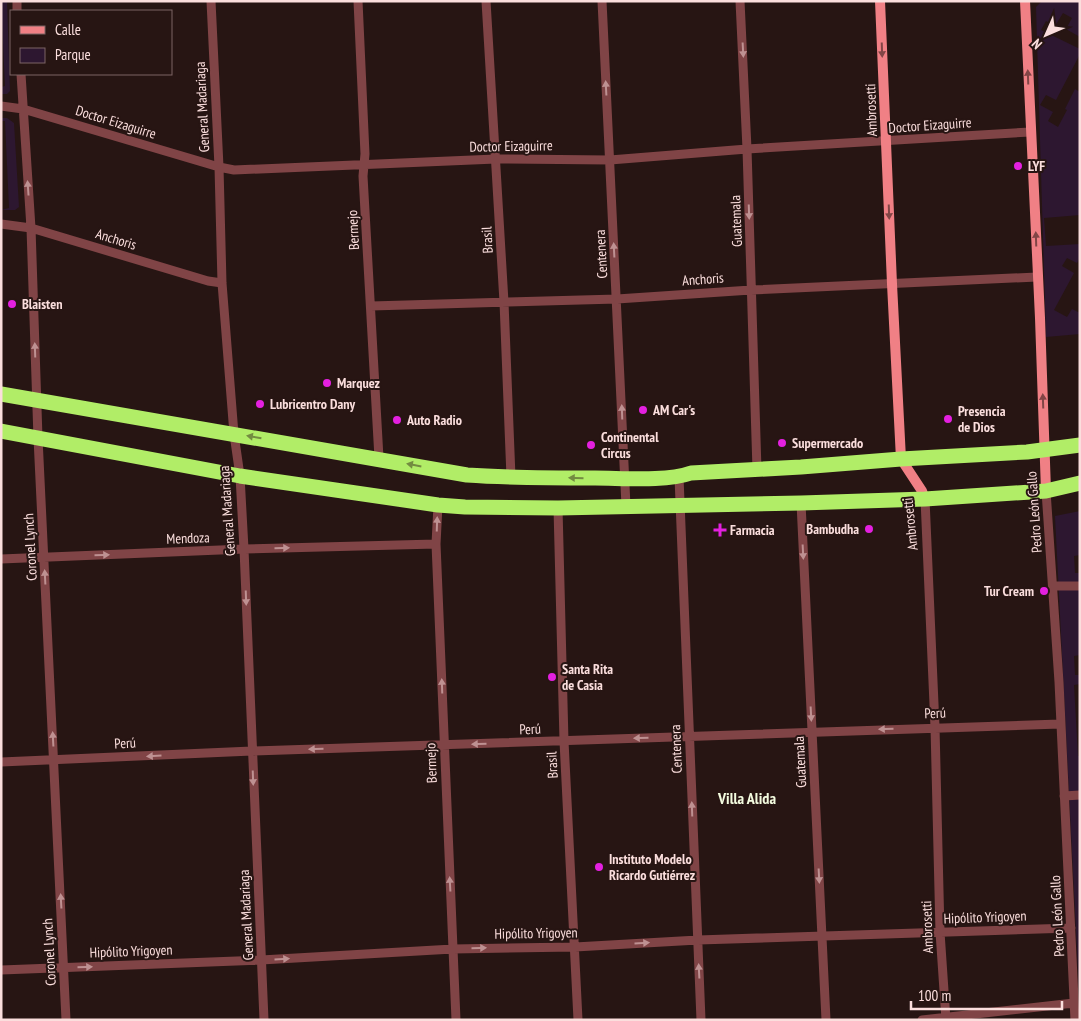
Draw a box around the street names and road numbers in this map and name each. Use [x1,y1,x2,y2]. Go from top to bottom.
street label: General Madariaga [191,61,213,153]
street label: Ambrosetti [861,83,881,137]
street label: Doctor Eizaguirre [74,101,159,143]
street label: Doctor Eizaguirre [888,113,972,137]
street label: Doctor Eizaguirre [469,136,553,156]
street label: Guatemala [726,195,746,247]
street label: Bermejo [343,209,363,251]
street label: Anchoris [93,224,139,254]
street label: Brasil [477,225,497,254]
street label: Centenera [591,229,611,279]
street label: Anchoris [682,269,725,289]
street label: General Madariaga [215,465,239,557]
street label: Pedro León Gallo [1022,471,1046,553]
street label: Ambrosetti [898,497,922,551]
street label: Coronel Lynch [19,513,41,581]
street label: Mendoza [166,528,210,548]
street label: Perú [924,704,946,722]
street label: Perú [519,720,541,738]
street label: Centenera [666,724,686,774]
street label: Perú [114,733,136,753]
street label: Guatemala [790,736,810,788]
street label: Bermejo [421,743,441,783]
street label: Brasil [542,750,562,779]
street label: General Madariaga [235,869,257,961]
street label: Pedro León Gallo [1046,875,1068,957]
street label: Ambrosetti [917,900,937,954]
street label: Hipólito Yrigoyen [943,907,1027,927]
street label: Coronel Lynch [38,918,60,986]
street label: Hipólito Yrigoyen [494,923,578,943]
street label: Hipólito Yrigoyen [89,941,173,961]

